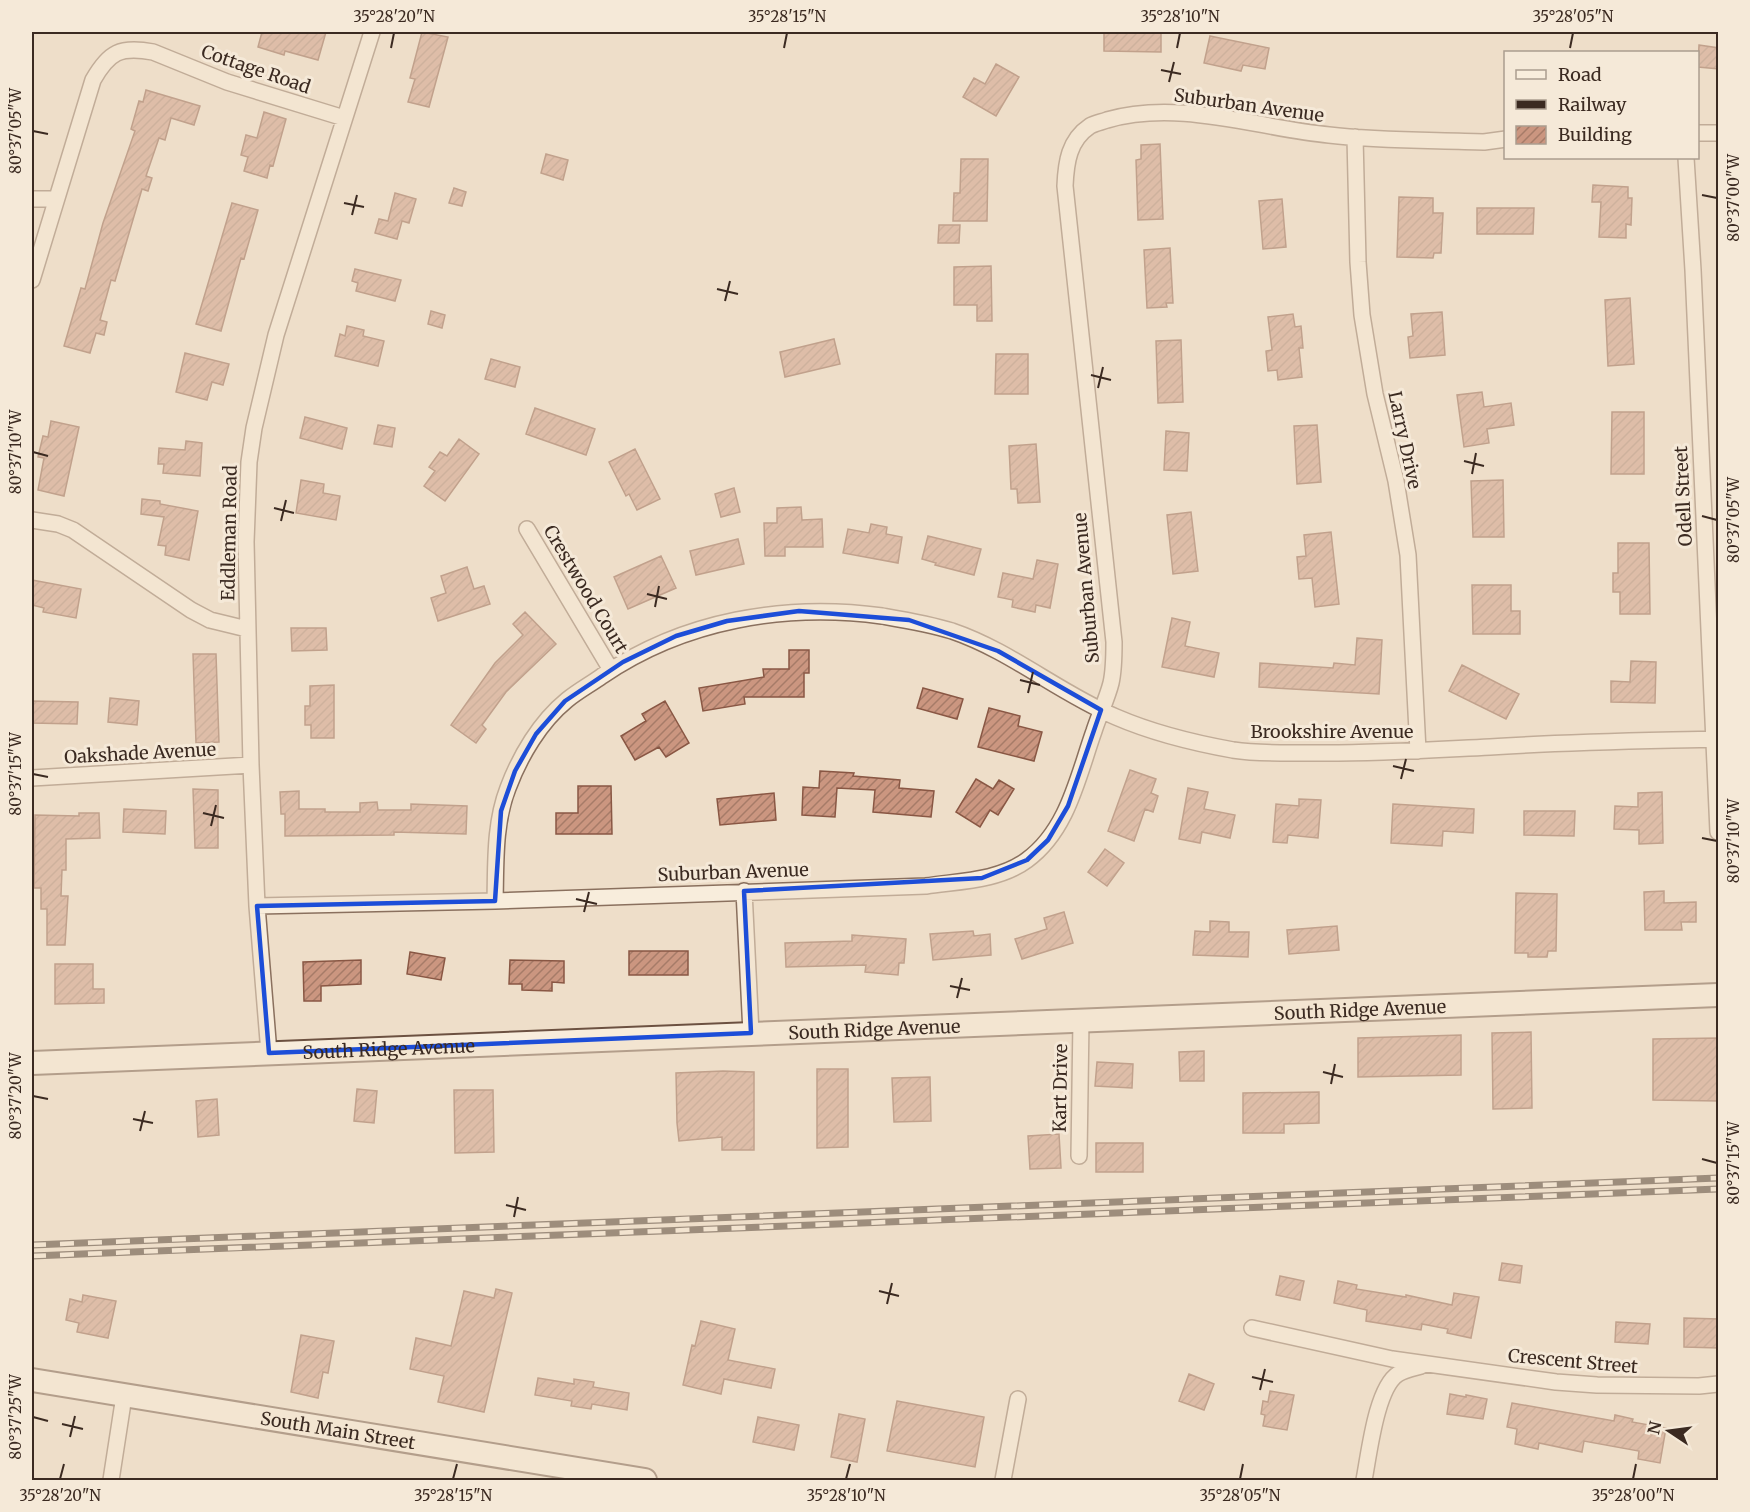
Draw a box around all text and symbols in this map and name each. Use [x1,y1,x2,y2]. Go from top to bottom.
text: 35°28'20"N [353,7,435,26]
text: 35°28'15"N [748,7,826,26]
text: 35°28'10"N [1140,7,1220,26]
text: 35°28'05"N [1533,7,1614,26]
street label: Cottage Road [198,40,314,98]
legend [1504,51,1699,159]
text: Road [1558,63,1602,86]
street label: Suburban Avenue [1173,83,1325,127]
text: 80°37'05"W [6,87,25,174]
text: Railway [1558,93,1627,116]
text: Building [1558,123,1632,146]
text: 80°37'00"W [1724,153,1743,242]
street label: Larry Drive [1383,389,1427,491]
text: 80°37'10"W [6,409,25,494]
street label: Odell Street [1669,445,1697,547]
street label: Eddleman Road [216,465,242,601]
text: 80°37'05"W [1724,476,1743,563]
street label: Suburban Avenue [1068,512,1104,664]
street label: Crestwood Court [539,521,633,657]
street label: Brookshire Avenue [1250,720,1414,743]
text: 80°37'15"W [6,731,25,816]
street label: Oakshade Avenue [63,738,217,768]
text: 80°37'10"W [1724,798,1743,883]
street label: Suburban Avenue [657,858,809,886]
street label: South Ridge Avenue [1273,994,1447,1024]
street label: South Ridge Avenue [788,1014,961,1044]
street label: South Ridge Avenue [302,1034,475,1064]
street label: Kart Drive [1048,1043,1072,1133]
text: 80°37'20"W [6,1052,25,1139]
text: 80°37'15"W [1724,1120,1743,1205]
street label: Crescent Street [1507,1344,1639,1378]
text: 80°37'25"W [6,1373,25,1460]
north arrow [1639,1401,1699,1461]
street label: South Main Street [259,1406,417,1454]
text: N [1643,1419,1666,1436]
text: 35°28'20"N [19,1486,101,1505]
text: 35°28'15"N [414,1486,492,1505]
text: 35°28'10"N [806,1486,886,1505]
text: 35°28'05"N [1200,1486,1281,1505]
text: 35°28'00"N [1592,1486,1675,1505]

